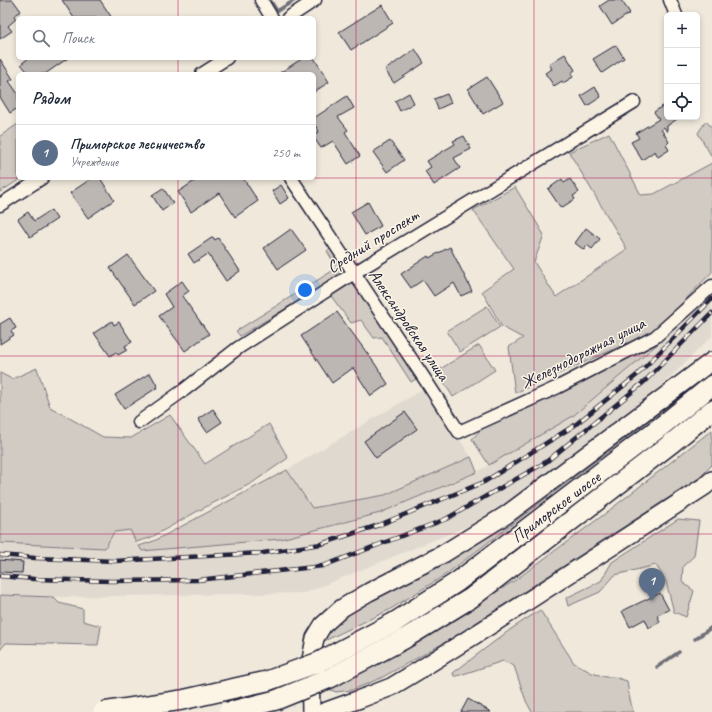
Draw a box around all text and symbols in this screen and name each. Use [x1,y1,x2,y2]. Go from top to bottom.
map controls [664,12,700,120]
button: + [664,12,700,48]
search box [16,16,316,60]
icon: search [30,27,52,49]
text: Поиск [62,29,94,48]
button: − [664,48,700,84]
button: locate [664,84,700,120]
text: Рядом [32,88,70,109]
text: Приморское лесничество [70,135,204,154]
text: 1 [42,145,48,161]
text: 250 m [272,145,300,161]
text: Учреждение [70,154,118,170]
street label: Средний проспект [323,204,423,278]
street label: Александровская улица [364,265,455,386]
your location [295,280,315,300]
street label: Железнодорожная улица [517,312,651,394]
street label: Приморское шоссе [507,466,606,547]
pin: 1 [639,568,665,601]

